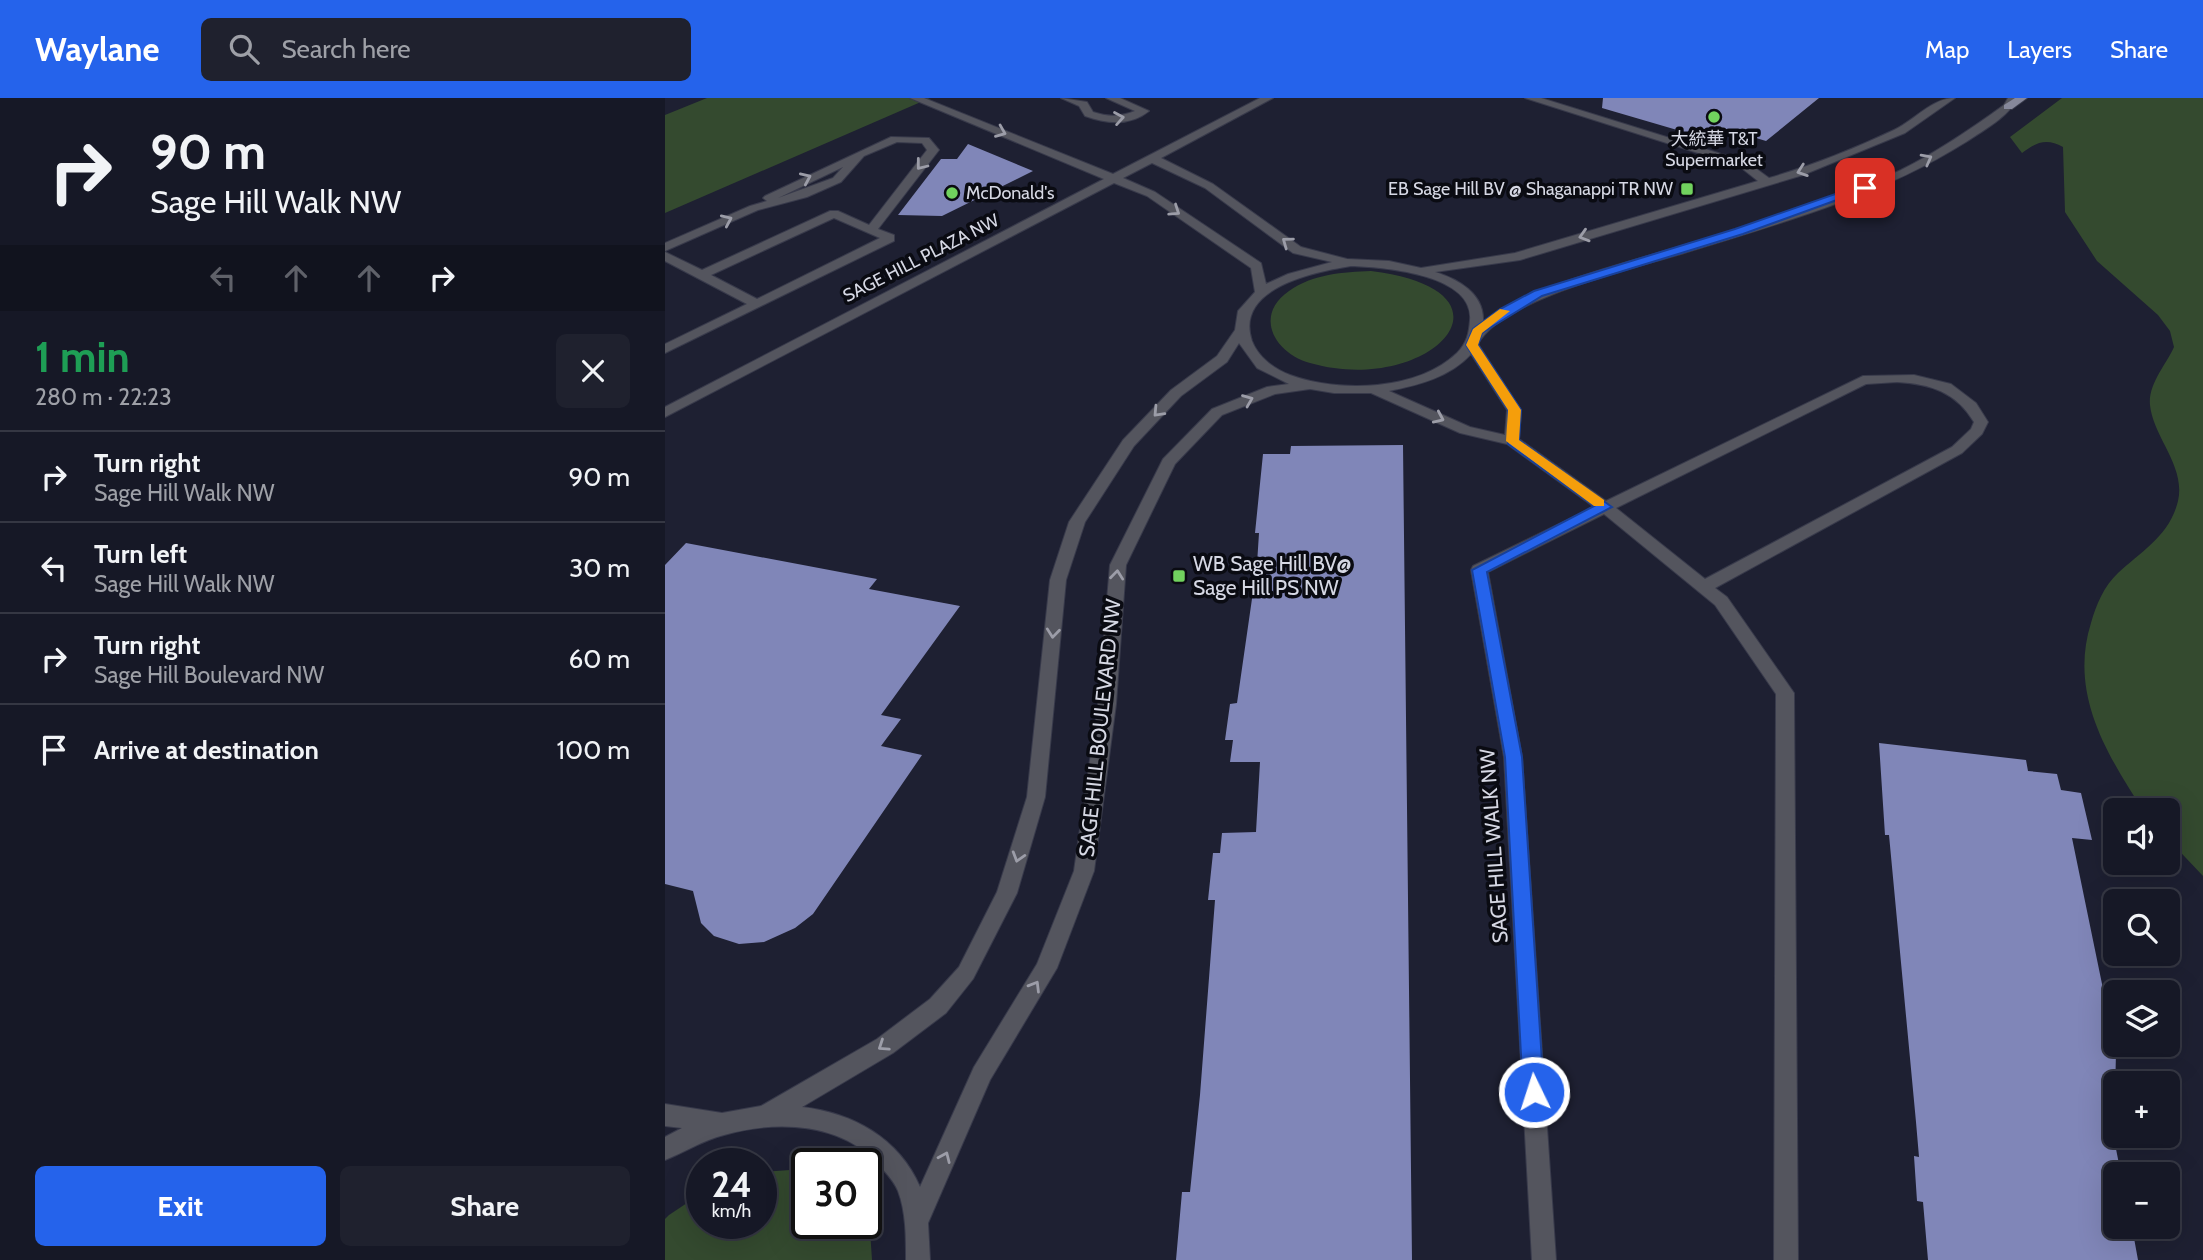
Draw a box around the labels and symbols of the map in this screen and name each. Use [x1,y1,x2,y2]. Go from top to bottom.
marker: 大統華 T&T Supermarket [1706,109,1722,125]
one-way arrow [1113,112,1125,127]
one-way arrow [995,124,1007,138]
place label: 大統華 T&T Supermarket [1665,128,1763,171]
one-way arrow [1920,154,1933,168]
one-way arrow [917,157,930,170]
pin [1835,158,1895,218]
one-way arrow [1797,163,1809,177]
one-way arrow [798,172,811,186]
place label: EB Sage Hill BV @ Shaganappi TR NW [1388,178,1673,200]
marker: EB Sage Hill BV @ Shaganappi TR NW [1679,181,1695,197]
place label: McDonald's [966,182,1054,204]
marker: McDonald's [944,185,960,201]
one-way arrow [1168,203,1181,216]
street label: SAGE HILL PLAZA NW [839,209,1003,307]
one-way arrow [720,214,733,228]
one-way arrow [1579,228,1591,243]
one-way arrow [1282,238,1294,250]
one-way arrow [1241,395,1253,409]
one-way arrow [1154,403,1167,416]
one-way arrow [1431,410,1444,424]
place label: WB Sage Hill BV@ Sage Hill PS NW [1193,551,1352,600]
marker: WB Sage Hill BV@ Sage Hill PS NW [1171,568,1187,584]
one-way arrow [1109,569,1124,580]
street label: SAGE HILL BOULEVARD NW [1074,597,1126,858]
one-way arrow [1045,627,1060,639]
street label: SAGE HILL WALK NW [1474,748,1513,944]
one-way arrow [1011,851,1026,863]
one-way arrow [1026,981,1039,994]
one-way arrow [878,1038,891,1051]
position arrow [1497,1055,1571,1129]
speed limit sign: 30 [791,1148,882,1239]
one-way arrow [937,1152,951,1164]

